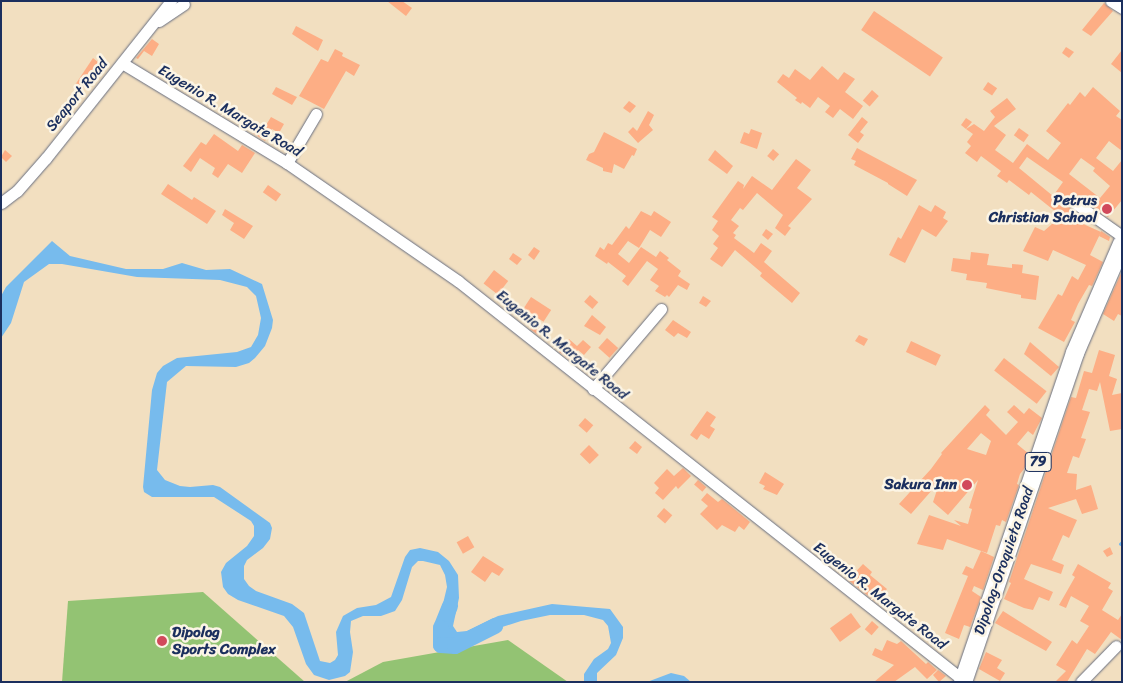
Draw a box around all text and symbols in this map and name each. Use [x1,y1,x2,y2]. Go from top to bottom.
street label: Seaport Road [42,55,112,135]
street label: Eugenio R. Margate Road [155,61,305,161]
place label: Petrus Christian School [989,191,1097,226]
marker: Petrus Christian School [1101,203,1113,215]
street label: Eugenio R. Margate Road [493,287,631,403]
road number: 79 [1024,451,1052,474]
place label: Sakura Inn [884,476,957,494]
marker: Sakura Inn [961,479,973,491]
street label: Dipolog-Oroquieta Road [970,485,1038,637]
street label: Eugenio R. Margate Road [810,539,950,653]
place label: Dipolog Sports Complex [172,623,276,658]
marker: Dipolog Sports Complex [156,635,168,647]

